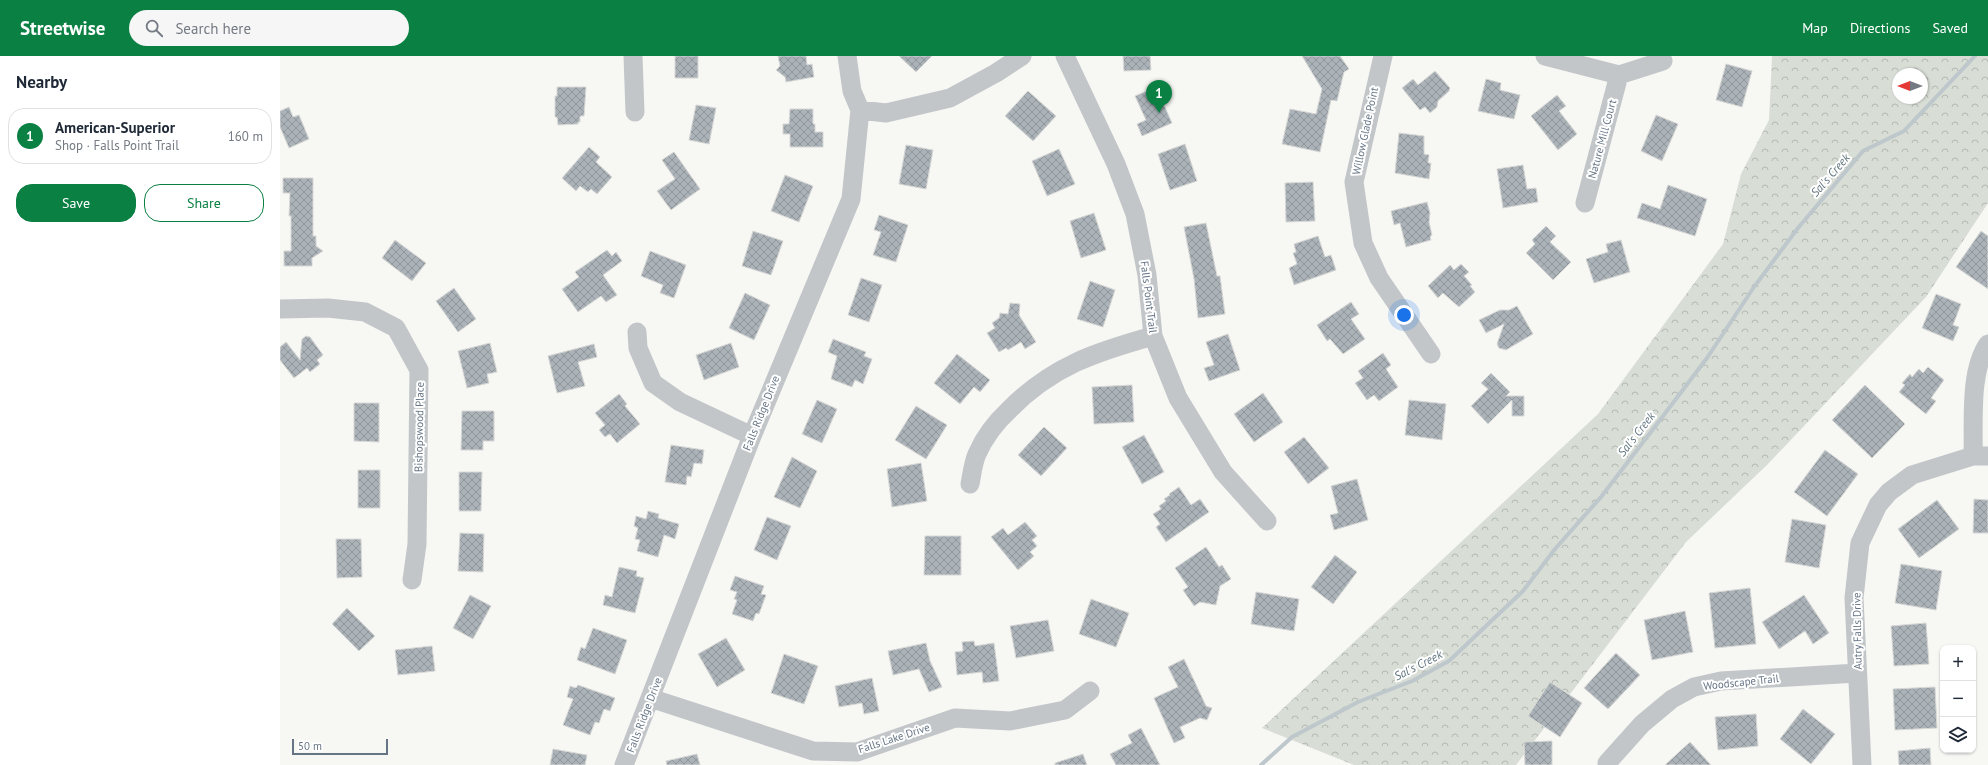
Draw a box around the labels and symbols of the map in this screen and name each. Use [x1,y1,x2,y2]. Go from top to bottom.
north arrow [1892,68,1928,104]
pin: 1 [1146,80,1172,113]
street label: Willow Glade Point [1349,86,1381,176]
street label: Nature Mill Court [1585,98,1619,180]
water label: Sal's Creek [1807,150,1853,200]
street label: Falls Point Trail [1138,260,1160,335]
your location [1394,305,1414,325]
street label: Falls Ridge Drive [740,373,783,453]
street label: Bishopswood Place [411,381,427,472]
water label: Sal's Creek [1614,408,1658,459]
street label: Autry Falls Drive [1849,592,1865,670]
water label: Sal's Creek [1391,646,1445,684]
street label: Woodscape Trail [1703,671,1780,693]
street label: Falls Ridge Drive [623,675,665,755]
street label: Falls Lake Drive [856,720,932,756]
scale bar [292,737,388,756]

